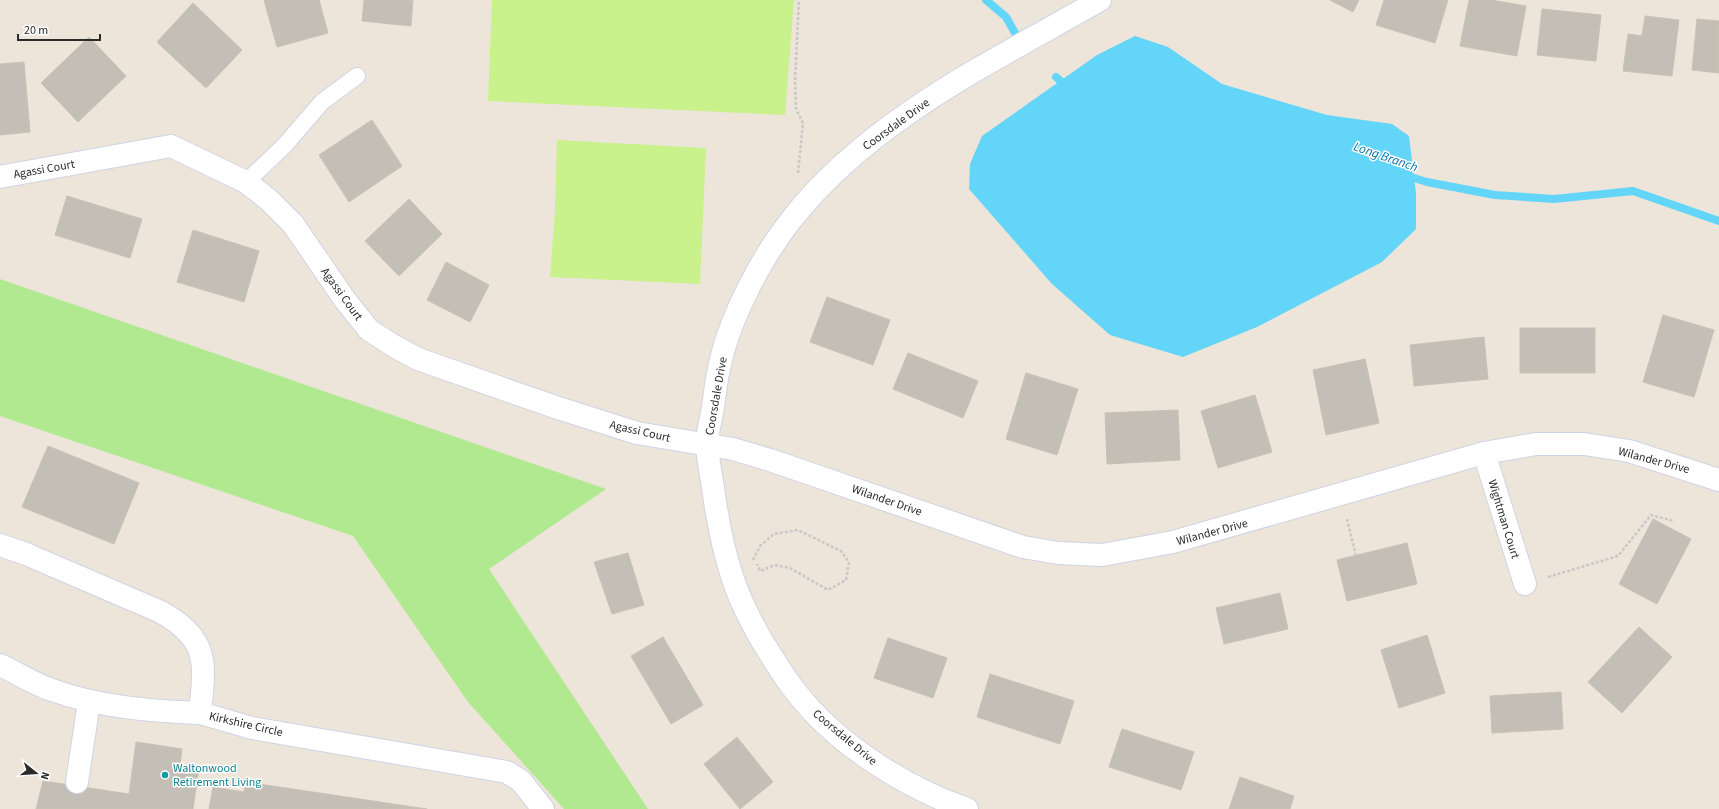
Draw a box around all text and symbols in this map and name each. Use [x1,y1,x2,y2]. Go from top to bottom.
scale bar [18,16,100,42]
text: 20 m [24,22,48,39]
street label: Coorsdale Drive [859,94,933,155]
water label: Long Branch [1351,138,1420,176]
street label: Agassi Court [12,156,76,183]
street label: Agassi Court [317,264,367,324]
street label: Coorsdale Drive [701,356,732,437]
street label: Agassi Court [608,416,672,447]
street label: Wilander Drive [1616,443,1691,478]
street label: Wightman Court [1483,477,1524,561]
street label: Wilander Drive [849,481,924,520]
street label: Wilander Drive [1175,515,1250,550]
street label: Coorsdale Drive [809,705,880,769]
street label: Kirkshire Circle [207,708,284,741]
north arrow [16,753,56,793]
place label: Waltonwood Retirement Living [173,760,261,791]
text: N [37,770,53,781]
marker: Waltonwood Retirement Living [160,770,170,780]

